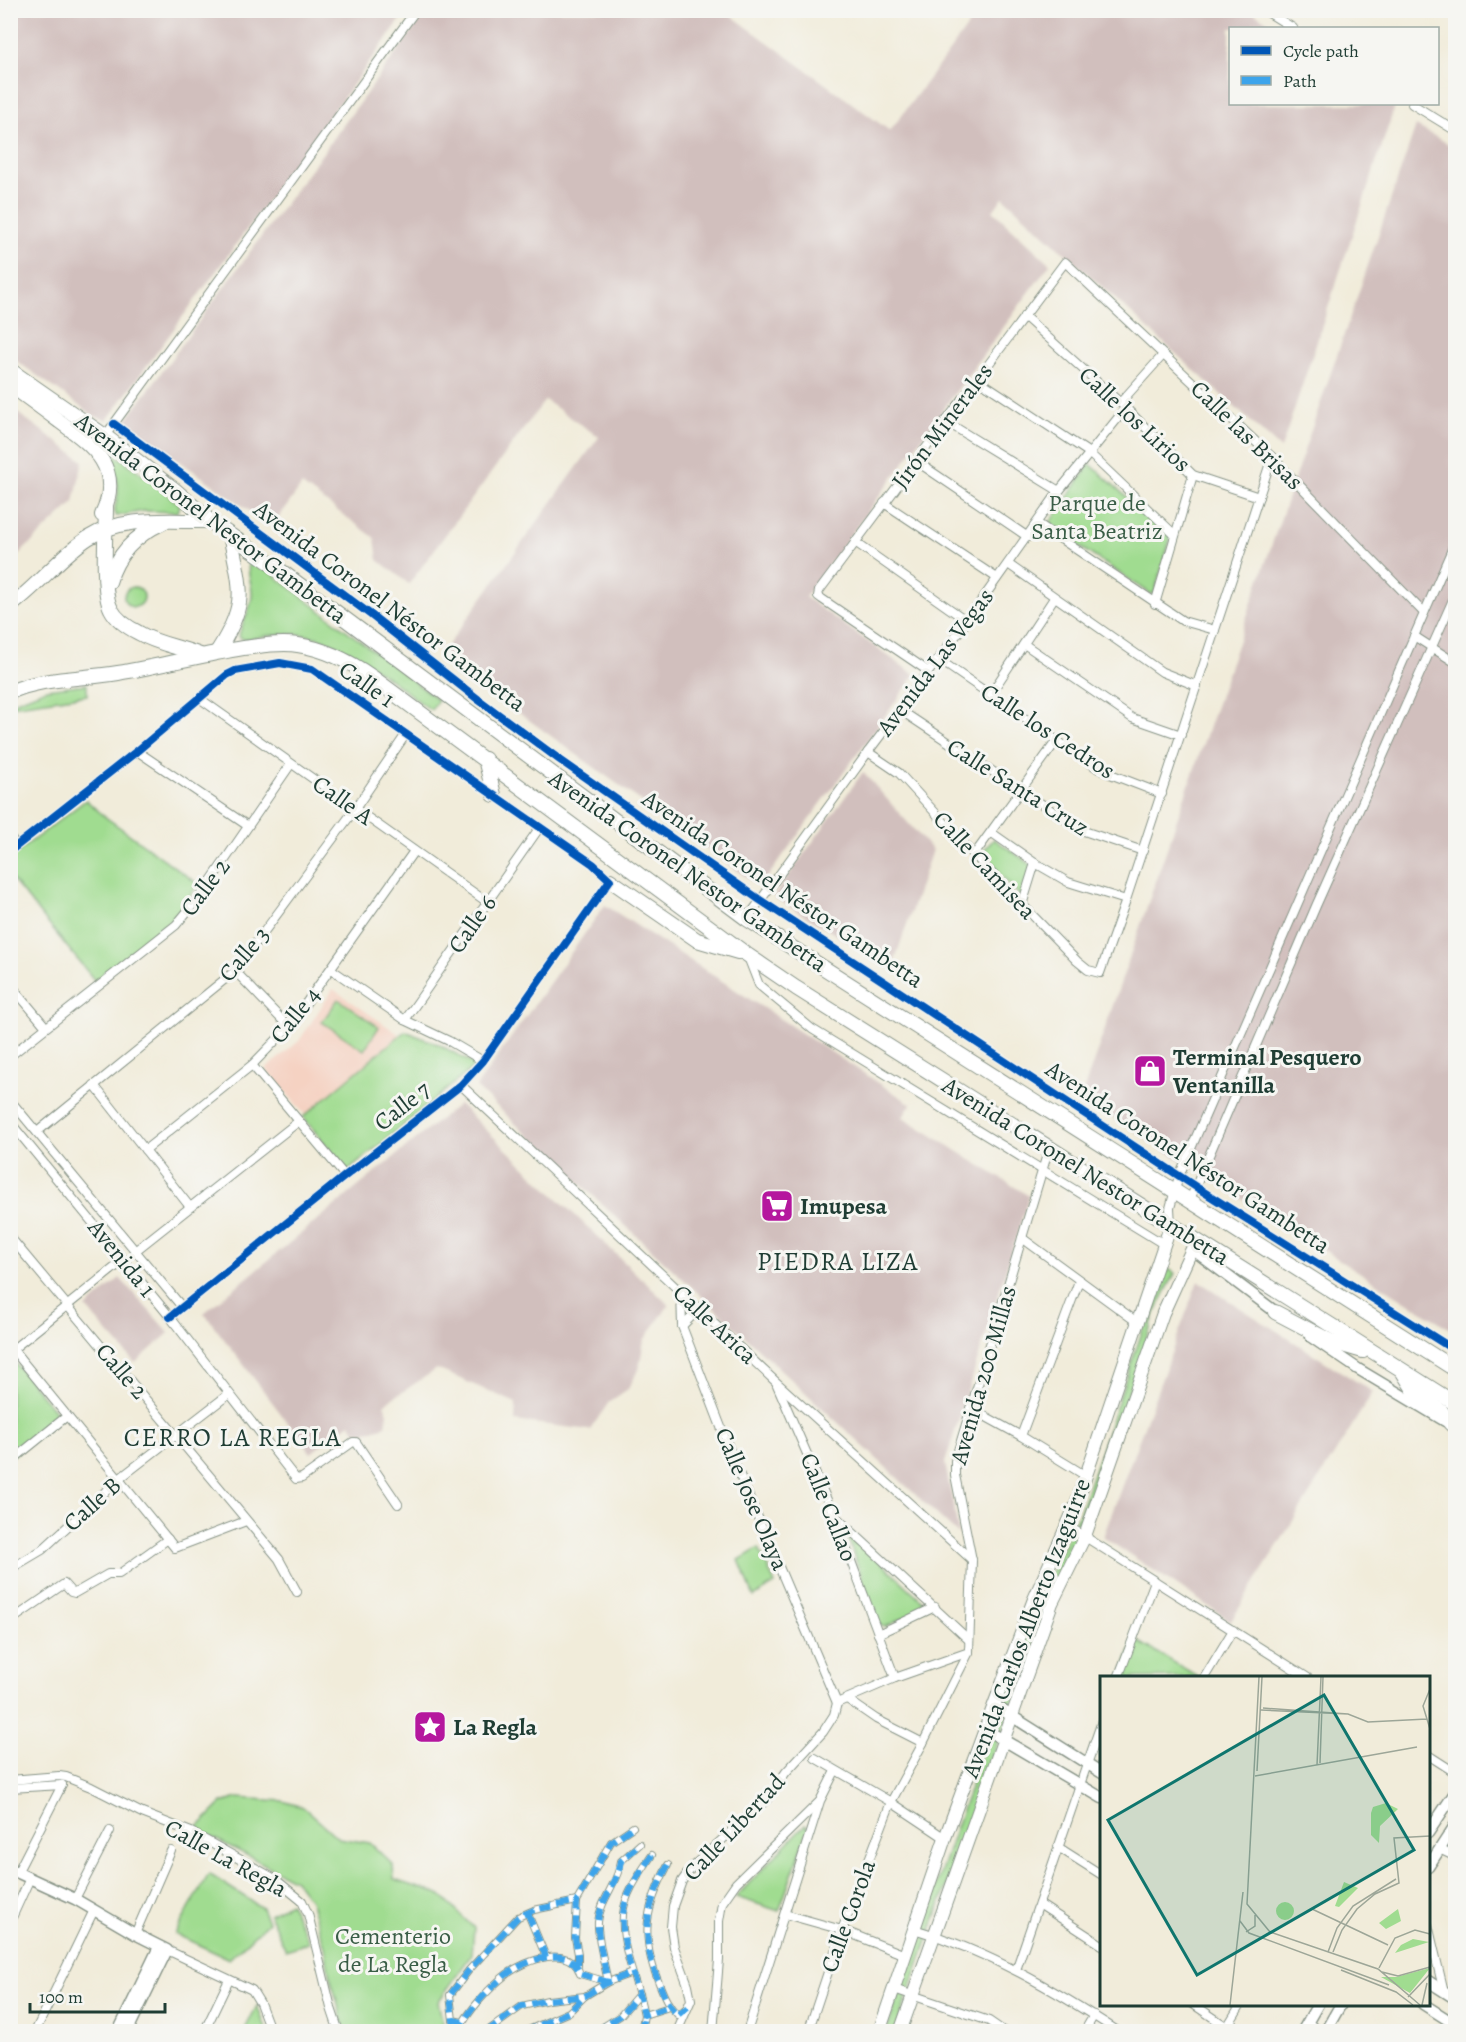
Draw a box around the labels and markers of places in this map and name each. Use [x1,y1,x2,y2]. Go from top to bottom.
place label: Terminal Pesquero Ventanilla [1172,1041,1362,1101]
shop icon: Terminal Pesquero Ventanilla [1132,1053,1168,1089]
supermarket icon: Imupesa [759,1188,795,1224]
place label: Imupesa [800,1190,888,1222]
place icon: La Regla [412,1709,448,1745]
place label: La Regla [453,1711,538,1743]

